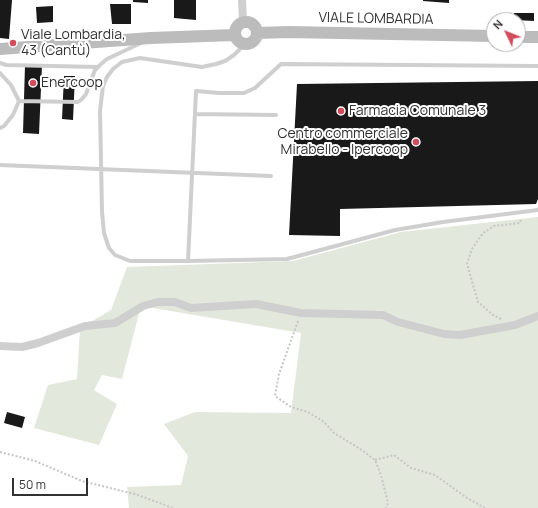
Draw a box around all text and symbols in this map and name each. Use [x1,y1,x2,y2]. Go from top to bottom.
street label: VIALE LOMBARDIA [318,10,434,28]
north arrow [486,12,526,52]
text: N [489,16,506,32]
place label: Viale Lombardia, 43 (Cantù) [21,27,126,60]
marker: Viale Lombardia, 43 (Cantù) [8,38,18,48]
place label: Enercoop [41,75,103,91]
marker: Enercoop [28,78,38,88]
place label: Farmacia Comunale 3 [349,103,486,119]
marker: Farmacia Comunale 3 [336,106,346,116]
place label: Centro commerciale Mirabello - Ipercoop [277,126,408,158]
marker: Centro commerciale Mirabello - Ipercoop [411,137,421,147]
scale bar [14,470,90,496]
text: 50 m [19,476,46,493]

